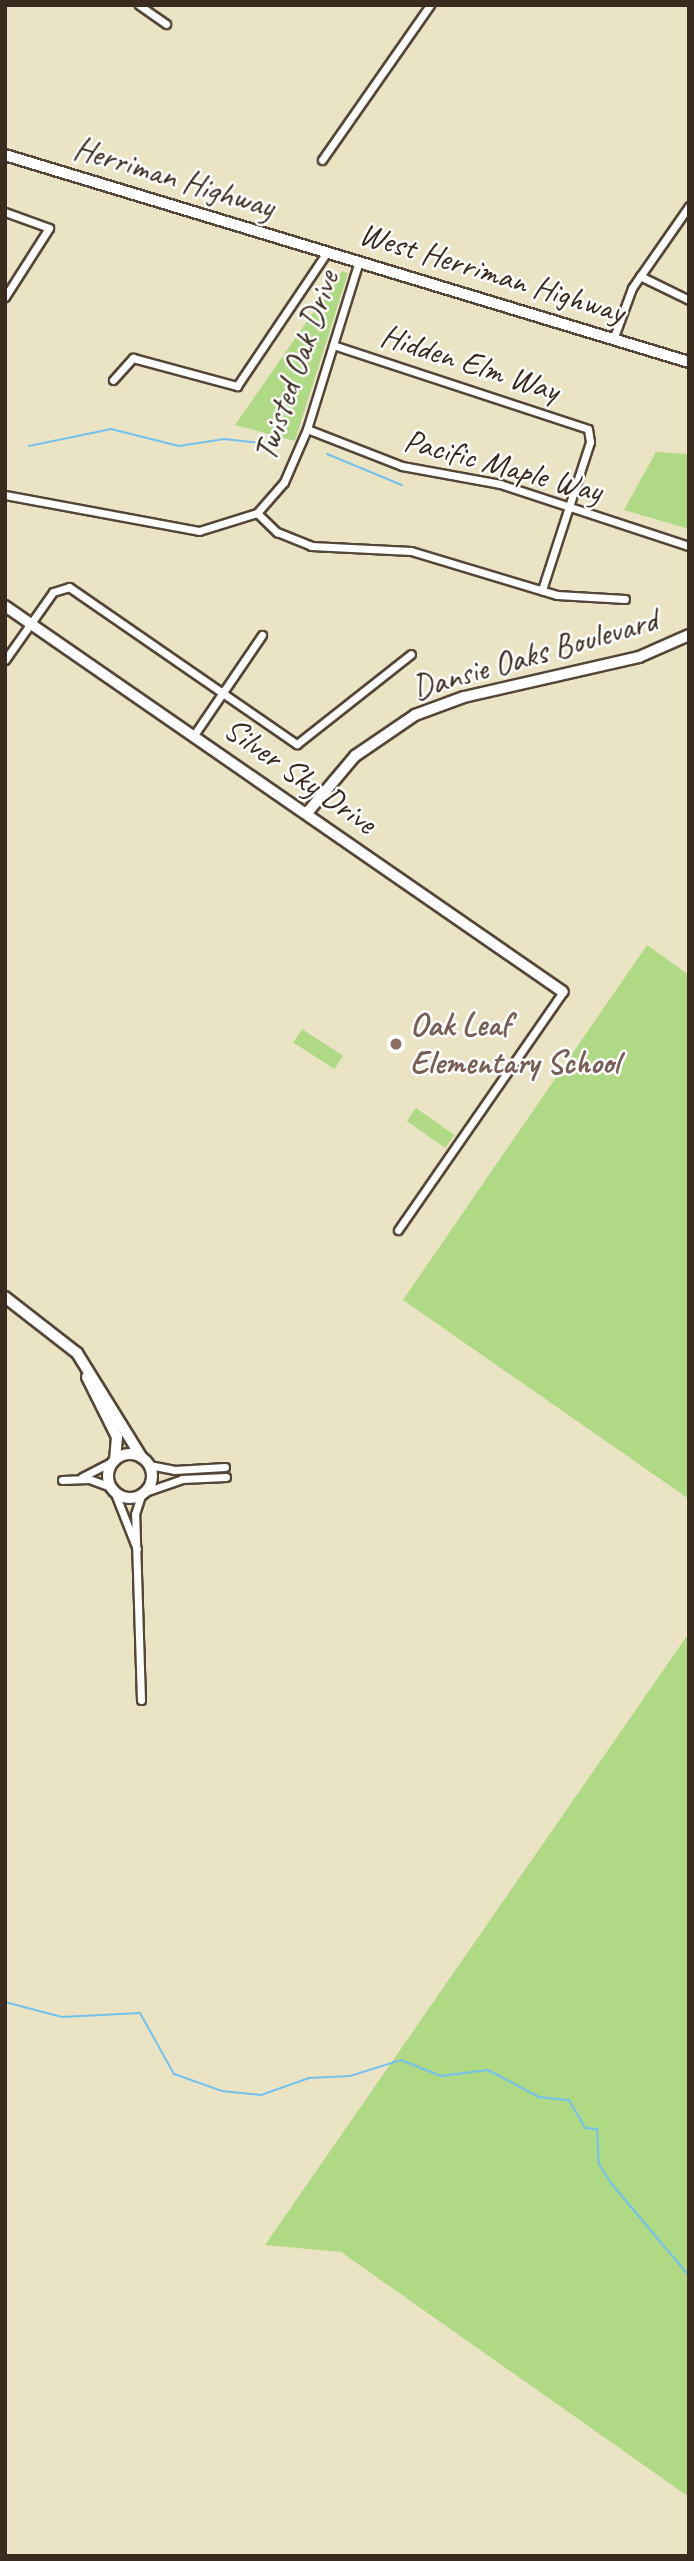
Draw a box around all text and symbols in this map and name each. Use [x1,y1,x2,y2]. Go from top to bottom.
street label: Herriman Highway [69,129,279,227]
street label: West Herriman Highway [356,214,628,332]
street label: Twisted Oak Drive [246,265,348,467]
street label: Hidden Elm Way [376,316,564,410]
street label: Pacific Maple Way [399,420,607,512]
street label: Dansie Oaks Boulevard [407,601,663,709]
street label: Silver Sky Drive [216,709,384,843]
place label: Oak Leaf Elementary School [410,1005,619,1083]
marker: Oak Leaf Elementary School [388,1036,404,1052]

